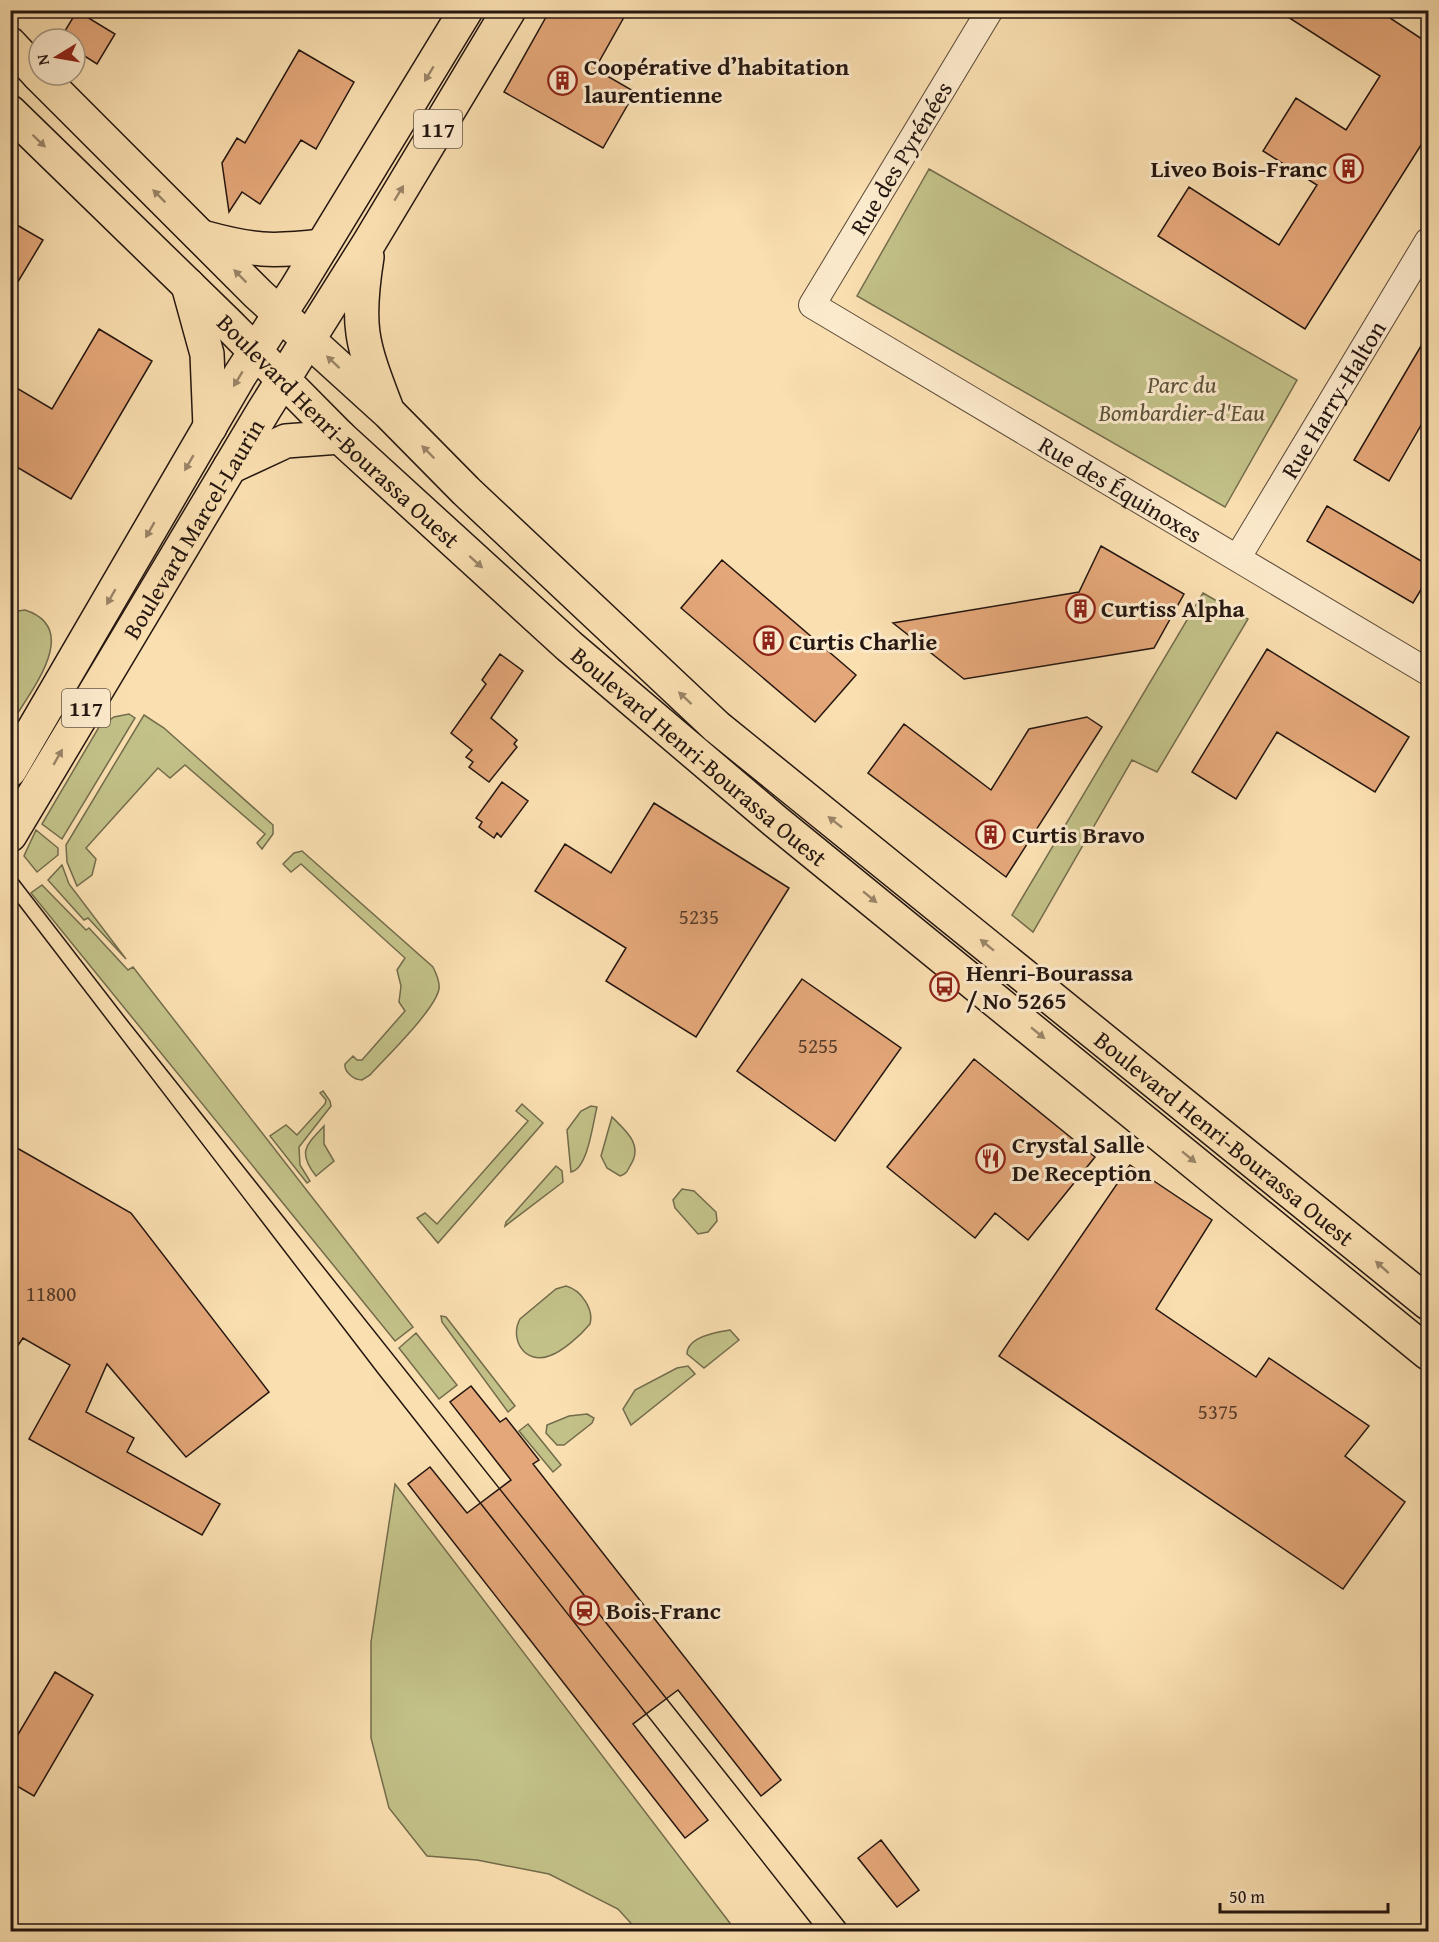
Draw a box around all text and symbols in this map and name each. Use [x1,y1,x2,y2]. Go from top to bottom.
north arrow [27,27,87,87]
place label: Coopérative d’habitation laurentienne [584,49,849,112]
text: N [29,52,55,67]
building icon: Coopérative d’habitation laurentienne [547,64,579,96]
one-way arrow [423,66,434,83]
street label: Rue des Pyrénées [841,75,961,241]
road number: 117 [414,110,462,148]
one-way arrow [32,134,47,148]
place label: Liveo Bois-Franc [1151,151,1327,186]
building icon: Liveo Bois-Franc [1332,152,1364,184]
one-way arrow [394,185,405,201]
one-way arrow [152,189,166,203]
one-way arrow [233,269,247,283]
street label: Boulevard Henri-Bourassa Ouest [209,305,469,556]
street label: Rue Harry-Halton [1272,313,1394,485]
one-way arrow [326,355,341,369]
park label: Parc du Bombardier-d'Eau [1098,367,1265,430]
one-way arrow [233,371,244,387]
street label: Boulevard Marcel-Laurin [114,411,273,645]
street label: Rue des Équinoxes [1033,427,1209,551]
one-way arrow [421,446,435,460]
one-way arrow [184,455,194,472]
one-way arrow [145,522,155,539]
one-way arrow [468,555,483,568]
one-way arrow [106,589,116,606]
place label: Curtiss Alpha [1101,591,1245,626]
building icon: Curtiss Alpha [1064,592,1096,624]
place label: Curtis Charlie [789,624,937,659]
building icon: Curtis Charlie [752,625,784,657]
street label: Boulevard Henri-Bourassa Ouest [564,638,835,875]
road number: 117 [62,689,110,727]
one-way arrow [678,691,693,705]
one-way arrow [52,749,63,765]
one-way arrow [828,817,843,829]
place label: Curtis Bravo [1012,817,1145,852]
building icon: Curtis Bravo [975,818,1007,850]
one-way arrow [862,891,878,904]
house number: 5235 [679,901,719,932]
one-way arrow [980,939,995,952]
place label: Henri-Bourassa / No 5265 [966,955,1134,1018]
bus stop icon: Henri-Bourassa / No 5265 [929,970,961,1002]
street label: Boulevard Henri-Bourassa Ouest [1087,1022,1362,1255]
one-way arrow [1030,1026,1045,1039]
house number: 5255 [798,1030,838,1061]
place label: Crystal Salle De Reception [1012,1127,1151,1190]
restaurant icon: Crystal Salle De Reception [975,1142,1007,1174]
one-way arrow [1181,1150,1197,1163]
one-way arrow [1375,1260,1390,1274]
house number: 11800 [26,1278,76,1309]
house number: 5375 [1198,1396,1238,1427]
place label: Bois-Franc [606,1593,721,1628]
station icon: Bois-Franc [569,1594,601,1626]
scale bar [1220,1876,1388,1914]
text: 50 m [1229,1883,1265,1910]

